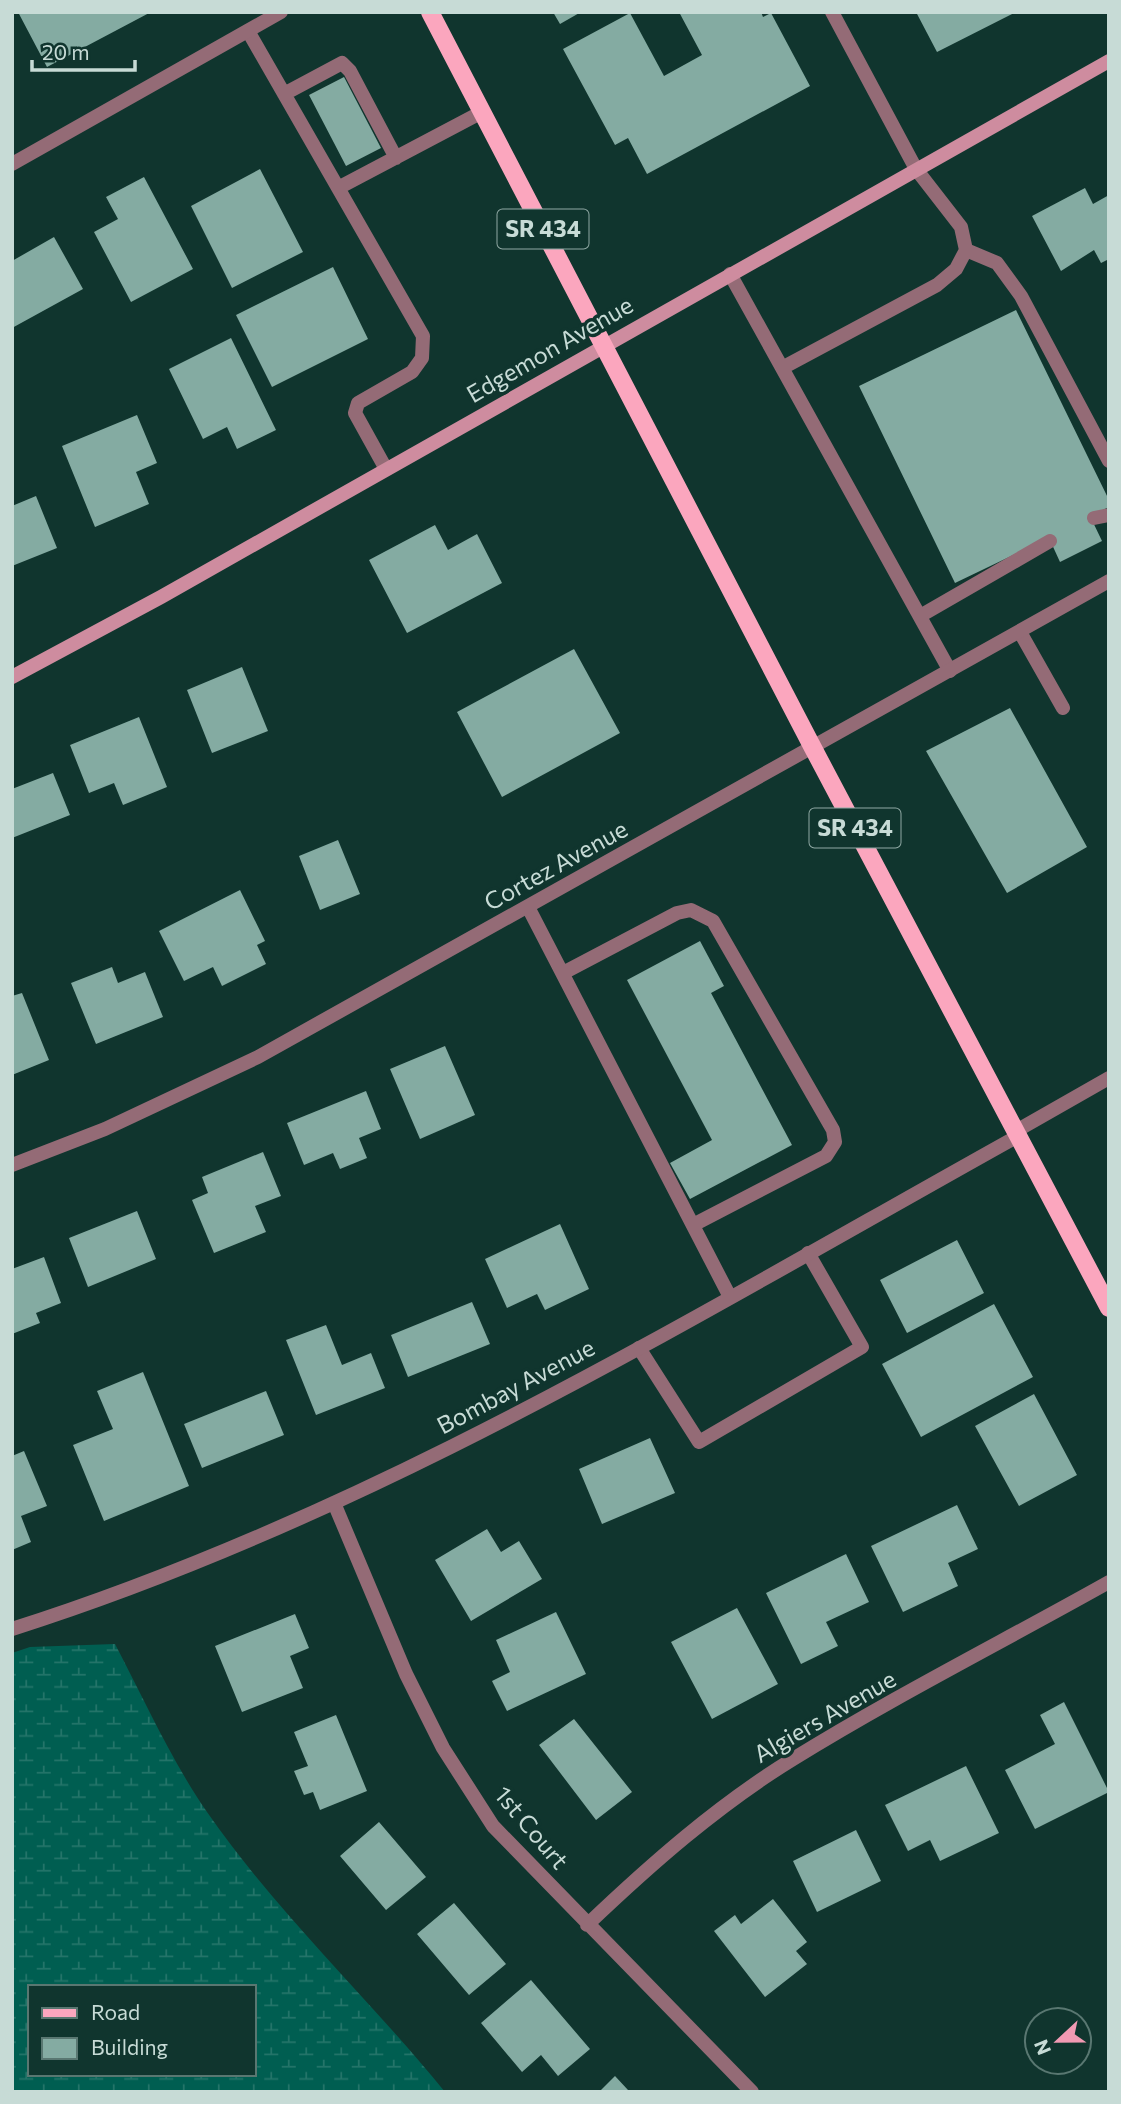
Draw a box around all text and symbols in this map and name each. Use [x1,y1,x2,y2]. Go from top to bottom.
scale bar [32,28,135,72]
text: 20 m [42,39,90,64]
road number: SR 434 [498,210,588,248]
street label: Edgemon Avenue [461,289,638,408]
road number: SR 434 [810,808,900,848]
street label: Cortez Avenue [479,813,632,916]
street label: Bombay Avenue [432,1332,599,1439]
street label: Algiers Avenue [748,1663,900,1768]
street label: 1st Court [489,1780,575,1874]
legend [28,1985,256,2076]
text: Road [91,1999,140,2024]
north arrow [1023,2006,1093,2076]
text: Building [91,2034,168,2059]
text: N [1028,2037,1055,2058]

